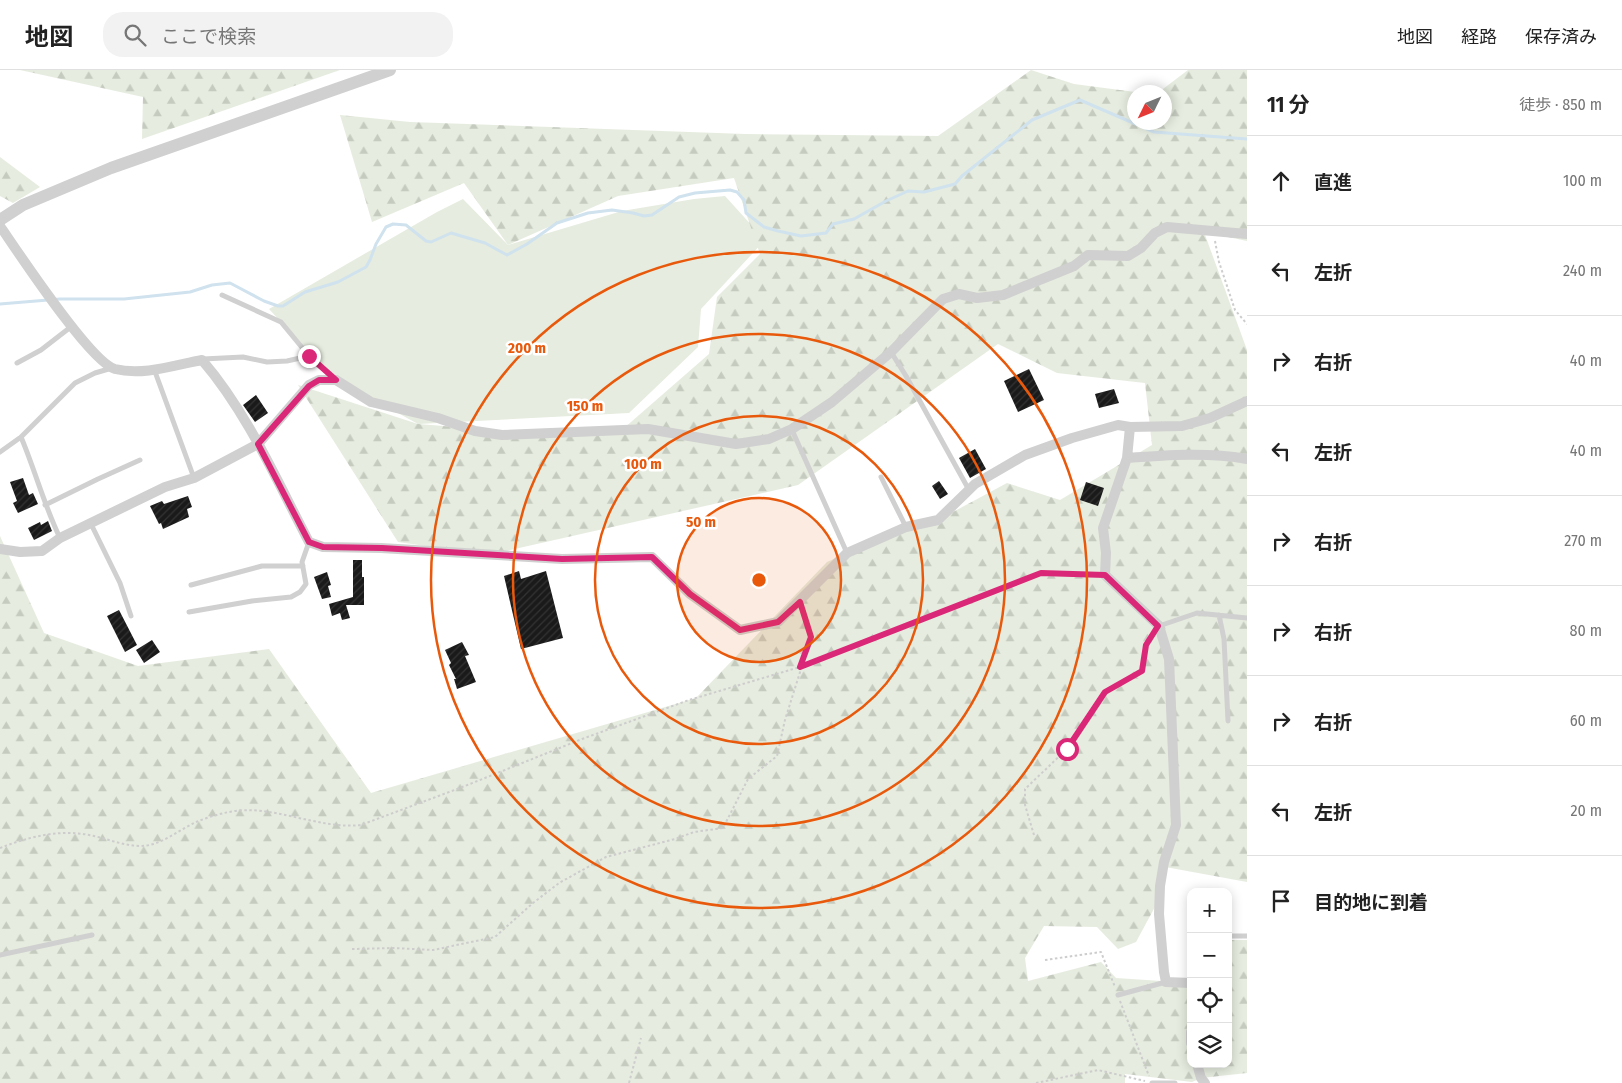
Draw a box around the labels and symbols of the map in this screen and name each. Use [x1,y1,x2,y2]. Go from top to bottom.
north arrow [1127,85,1172,130]
text: 200 m [507,339,546,357]
route end [298,345,321,368]
text: 150 m [567,397,603,415]
text: 100 m [624,455,662,473]
text: 50 m [686,513,716,531]
centre of rings [750,571,768,589]
route start [1056,738,1079,761]

